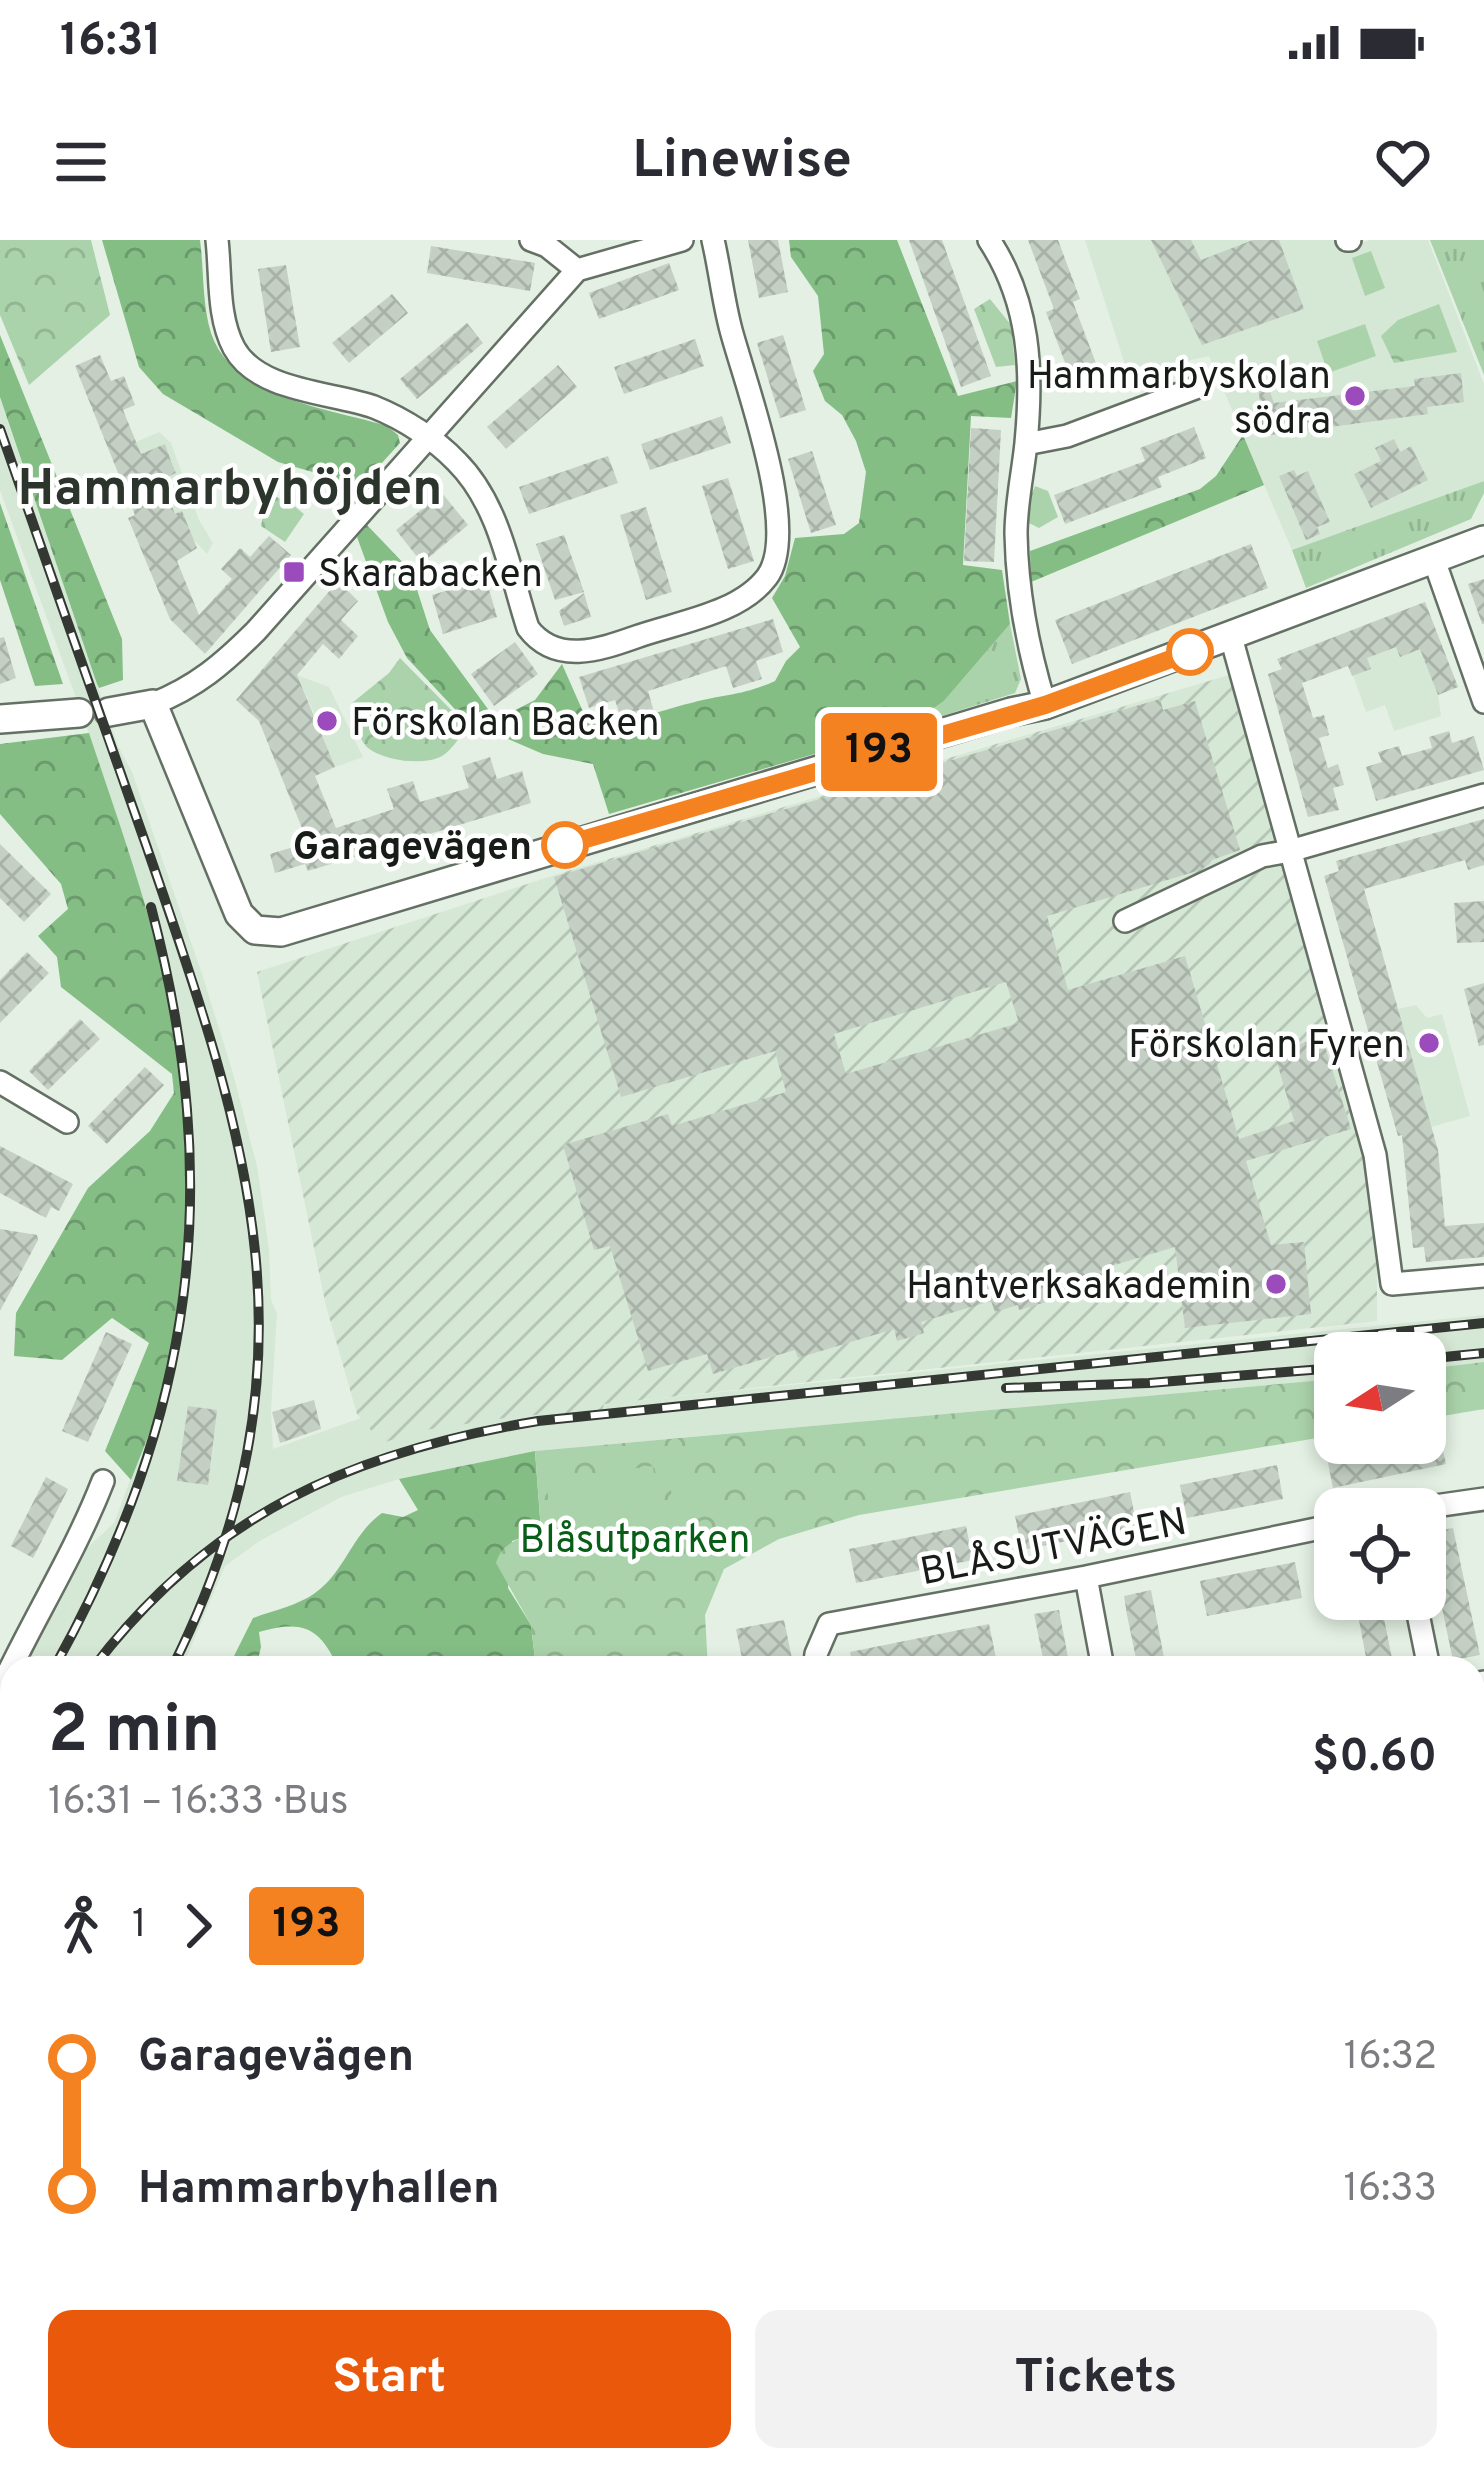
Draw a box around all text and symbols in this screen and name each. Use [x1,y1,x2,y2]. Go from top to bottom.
text: 16:31 [60,14,161,71]
text: Linewise [632,128,852,197]
icon: menu [48,129,114,195]
icon: heart [1370,129,1436,195]
place label: Hammarbyskolan södra [1027,354,1331,448]
marker: Hammarbyskolan södra [1342,383,1368,409]
district label: Hammarbyhöjden [18,459,442,524]
place label: Skarabacken [318,552,543,601]
marker: Skarabacken [281,559,307,585]
unlabelled marker [1168,630,1212,674]
place label: Förskolan Backen [351,701,660,750]
marker: Förskolan Backen [314,708,340,734]
line badge: 193 [810,713,948,791]
text: 193 [845,725,913,778]
marker: Garagevägen [543,823,587,867]
place label: Garagevägen [293,825,532,874]
place label: Förskolan Fyren [1128,1023,1405,1072]
marker: Förskolan Fyren [1416,1030,1442,1056]
place label: Hantverksakademin [906,1264,1252,1313]
marker: Hantverksakademin [1263,1271,1289,1297]
north arrow [1314,1332,1446,1464]
map controls [1314,1332,1446,1620]
button: locate [1314,1488,1446,1620]
street label: BLÅSUTVÄGEN [916,1498,1191,1599]
park label: Blåsutparken [520,1518,750,1567]
text: 2 min [48,1692,220,1775]
text: $0.60 [1312,1730,1437,1787]
text: 16:31 – 16:33 · Bus [48,1779,349,1828]
icon: walk [48,1893,114,1959]
icon: forward [165,1893,231,1959]
text: 193 [273,1899,340,1952]
text: 1 [132,1902,147,1951]
text: Garagevägen [138,2030,414,2087]
text: 16:32 [1344,2034,1437,2083]
text: Hammarbyhallen [138,2162,500,2219]
text: 16:33 [1343,2166,1437,2215]
button: Start [48,2310,731,2448]
button: Tickets [755,2310,1437,2448]

